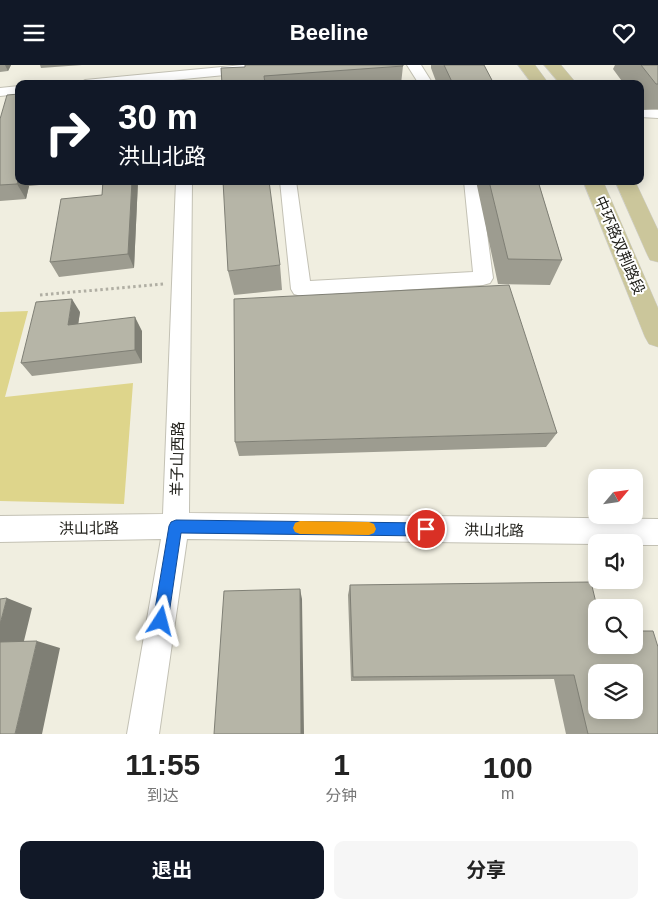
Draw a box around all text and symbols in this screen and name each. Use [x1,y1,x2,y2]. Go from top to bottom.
icon: menu [20,19,48,47]
icon: heart [610,19,638,47]
text: Beeline [290,20,368,45]
text: 30 m [118,97,198,136]
icon: right [35,100,100,165]
text: 洪山北路 [118,144,206,169]
street label: 中环路双荆路段 [592,193,648,297]
street label: 羊子山西路 [168,421,186,497]
north arrow [588,469,642,524]
map controls [588,469,643,719]
pin [405,508,447,550]
icon: arrive [412,515,440,543]
street label: 洪山北路 [59,519,119,537]
street label: 洪山北路 [464,521,524,539]
button: sound [588,534,643,589]
position arrow [134,594,186,646]
button: search [588,599,643,654]
button: layers [588,664,643,719]
text: 11:55 [125,748,200,781]
text: 1 [333,748,350,781]
text: 100 [483,751,533,784]
text: m [501,785,514,802]
text: 到达 [147,787,179,804]
text: 分钟 [325,787,358,804]
button: 退出 [20,841,324,899]
button: 分享 [334,841,638,899]

